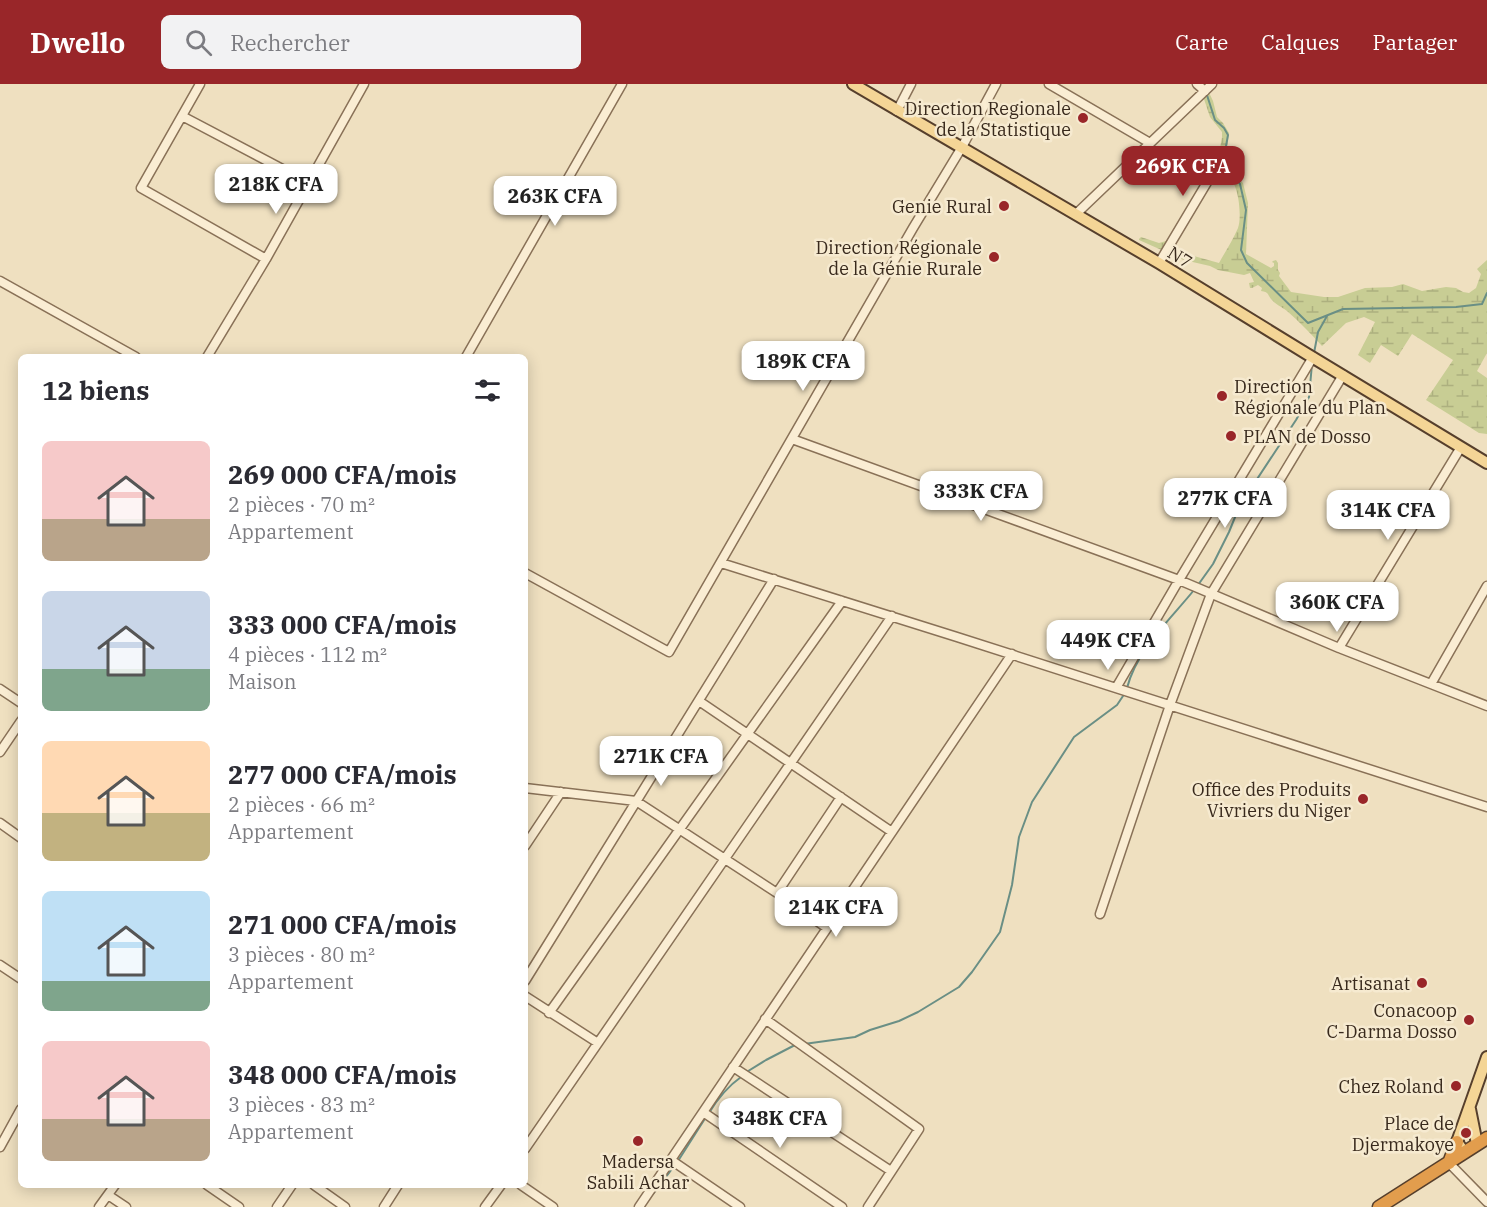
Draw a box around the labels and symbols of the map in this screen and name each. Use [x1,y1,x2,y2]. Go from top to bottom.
place label: Direction Regionale de la Statistique [904,97,1071,141]
marker: Direction Regionale de la Statistique [1076,111,1090,125]
pin: 269K CFA [1121,146,1245,197]
pin: 218K CFA [214,164,338,215]
pin: 263K CFA [493,176,617,227]
place label: Genie Rural [892,195,992,218]
marker: Genie Rural [997,199,1011,213]
place label: Direction Régionale de la Génie Rurale [815,236,982,280]
street label: N7 [1163,241,1197,273]
marker: Direction Régionale de la Génie Rurale [987,250,1001,264]
pin: 189K CFA [741,341,865,392]
place label: Direction Régionale du Plan [1234,375,1386,419]
marker: Direction Régionale du Plan [1215,389,1229,403]
place label: PLAN de Dosso [1243,425,1371,448]
marker: PLAN de Dosso [1224,429,1238,443]
pin: 333K CFA [919,471,1043,522]
pin: 277K CFA [1163,478,1287,529]
pin: 314K CFA [1326,490,1450,541]
pin: 360K CFA [1275,582,1399,633]
pin: 449K CFA [1046,620,1170,671]
pin: 271K CFA [599,736,723,787]
place label: Office des Produits Vivriers du Niger [1192,778,1351,822]
marker: Office des Produits Vivriers du Niger [1356,792,1370,806]
pin: 214K CFA [774,887,898,938]
place label: Artisanat [1331,972,1410,995]
marker: Artisanat [1415,976,1429,990]
place label: Conacoop C-Darma Dosso [1326,999,1457,1043]
marker: Conacoop C-Darma Dosso [1462,1013,1476,1027]
place label: Chez Roland [1339,1075,1444,1098]
marker: Chez Roland [1449,1079,1463,1093]
pin: 348K CFA [718,1098,842,1149]
place label: Place de Djermakoye [1352,1112,1454,1156]
marker: Place de Djermakoye [1459,1126,1473,1140]
marker: Madersa Sabili Achar [631,1134,645,1148]
place label: Madersa Sabili Achar [587,1150,689,1194]

